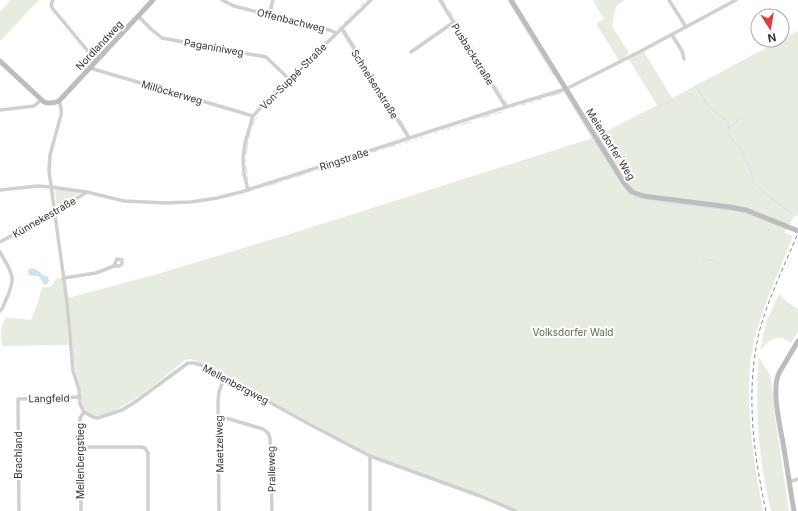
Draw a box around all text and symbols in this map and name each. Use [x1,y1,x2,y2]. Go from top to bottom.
street label: Offenbachweg [256,6,326,34]
north arrow [750,8,790,48]
street label: Nordlandweg [73,18,125,72]
street label: Pusbackstraße [449,21,497,87]
text: N [766,30,777,45]
street label: Paganiniweg [183,36,245,58]
street label: Von-Suppé-Straße [257,40,329,112]
street label: Schneisenstraße [349,47,401,121]
street label: Millöckerweg [140,78,204,106]
street label: Meiendorfer Weg [584,106,638,182]
street label: Ringstraße [318,145,370,173]
street label: Künnekestraße [10,194,78,240]
park label: Volksdorfer Wald [533,326,613,338]
street label: Mellenbergweg [201,362,271,406]
street label: Langfeld [28,392,70,404]
street label: Maetzelweg [213,415,225,473]
street label: Mellenbergstieg [74,423,86,499]
street label: Brachland [12,431,24,479]
street label: Pralleweg [265,446,277,492]

